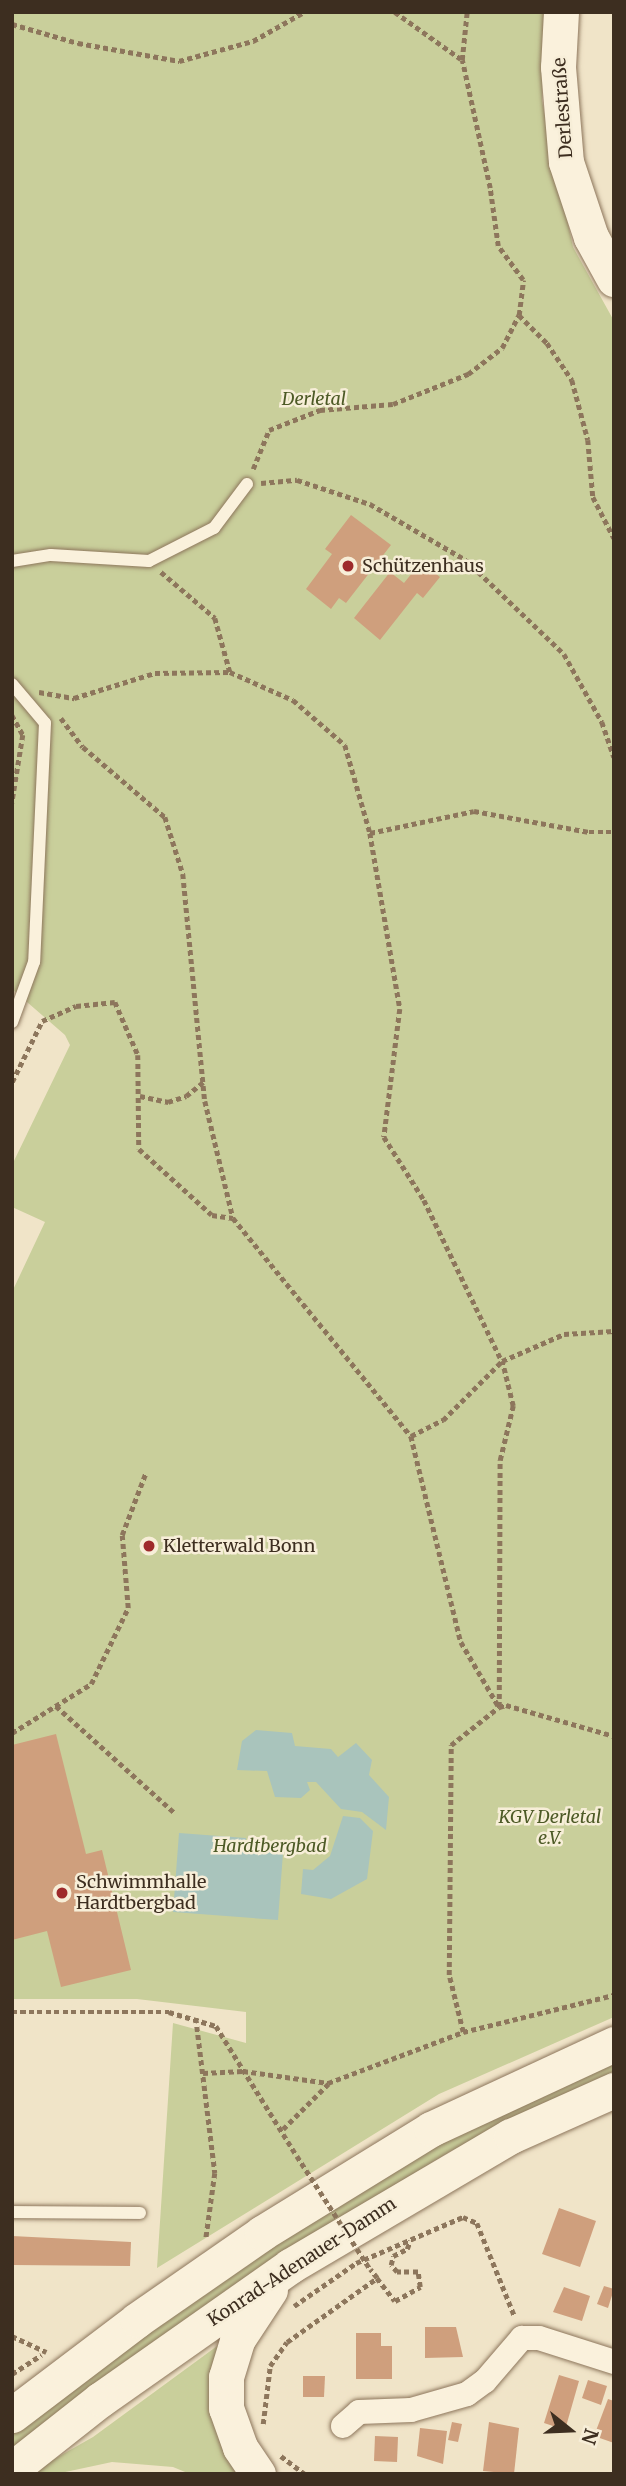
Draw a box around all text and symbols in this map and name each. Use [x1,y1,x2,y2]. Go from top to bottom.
street label: Derlestraße [549,57,577,159]
park label: Derletal [282,388,346,410]
place label: Schützenhaus [362,555,484,577]
marker: Schützenhaus [340,558,356,574]
place label: Kletterwald Bonn [163,1535,315,1557]
marker: Kletterwald Bonn [141,1538,157,1554]
park label: KGV Derletal e.V. [499,1807,601,1850]
park label: Hardtbergbad [213,1835,327,1857]
place label: Schwimmhalle Hardtbergbad [76,1872,206,1914]
marker: Schwimmhalle Hardtbergbad [54,1885,70,1901]
street label: Konrad-Adenauer-Damm [204,2193,400,2331]
north arrow [535,2395,605,2465]
text: N [576,2426,604,2447]

